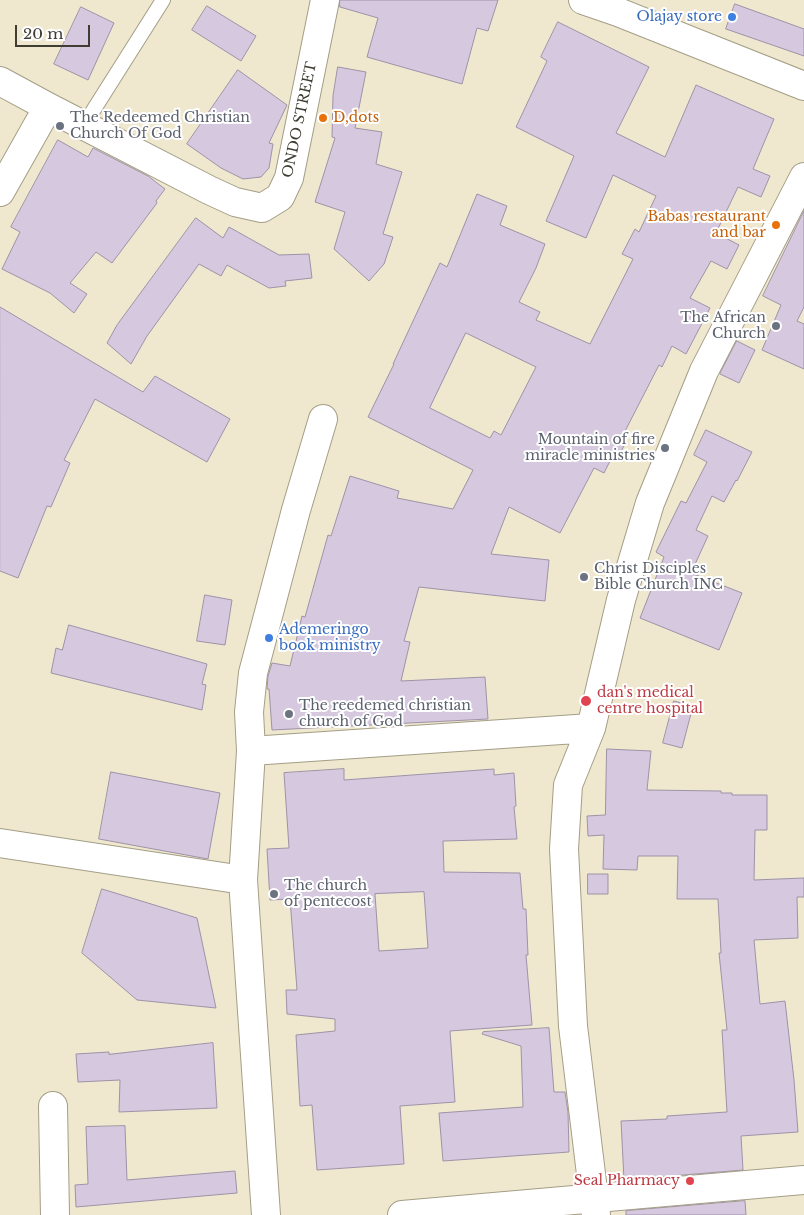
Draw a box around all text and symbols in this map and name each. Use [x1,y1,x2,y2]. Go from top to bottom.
place label: Olajay store [637,9,722,25]
marker: Olajay store [726,11,738,23]
scale bar [18,15,92,47]
text: 20 m [23,24,63,43]
street label: ONDO STREET [280,60,320,180]
place label: The Redeemed Christian Church Of God [70,110,250,142]
place label: D,dots [333,110,379,126]
marker: D,dots [317,112,329,124]
marker: The Redeemed Christian Church Of God [54,120,66,132]
place label: Babas restaurant and bar [648,209,766,242]
marker: Babas restaurant and bar [770,219,782,231]
place label: The African Church [680,310,766,342]
marker: The African Church [770,320,782,332]
place label: Mountain of fire miracle ministries [525,432,655,464]
marker: Mountain of fire miracle ministries [659,442,671,454]
place label: Christ Disciples Bible Church INC [594,561,723,594]
marker: Christ Disciples Bible Church INC [578,571,590,583]
place label: Ademeringo book ministry [279,622,381,654]
marker: Ademeringo book ministry [263,632,275,644]
place label: dan's medical centre hospital [597,685,703,718]
marker: dan's medical centre hospital [579,694,593,708]
place label: The reedemed christian church of God [299,698,471,730]
marker: The reedemed christian church of God [283,708,295,720]
place label: The church of pentecost [284,878,372,910]
marker: The church of pentecost [268,888,280,900]
place label: Seal Pharmacy [574,1173,680,1189]
marker: Seal Pharmacy [684,1175,696,1187]

